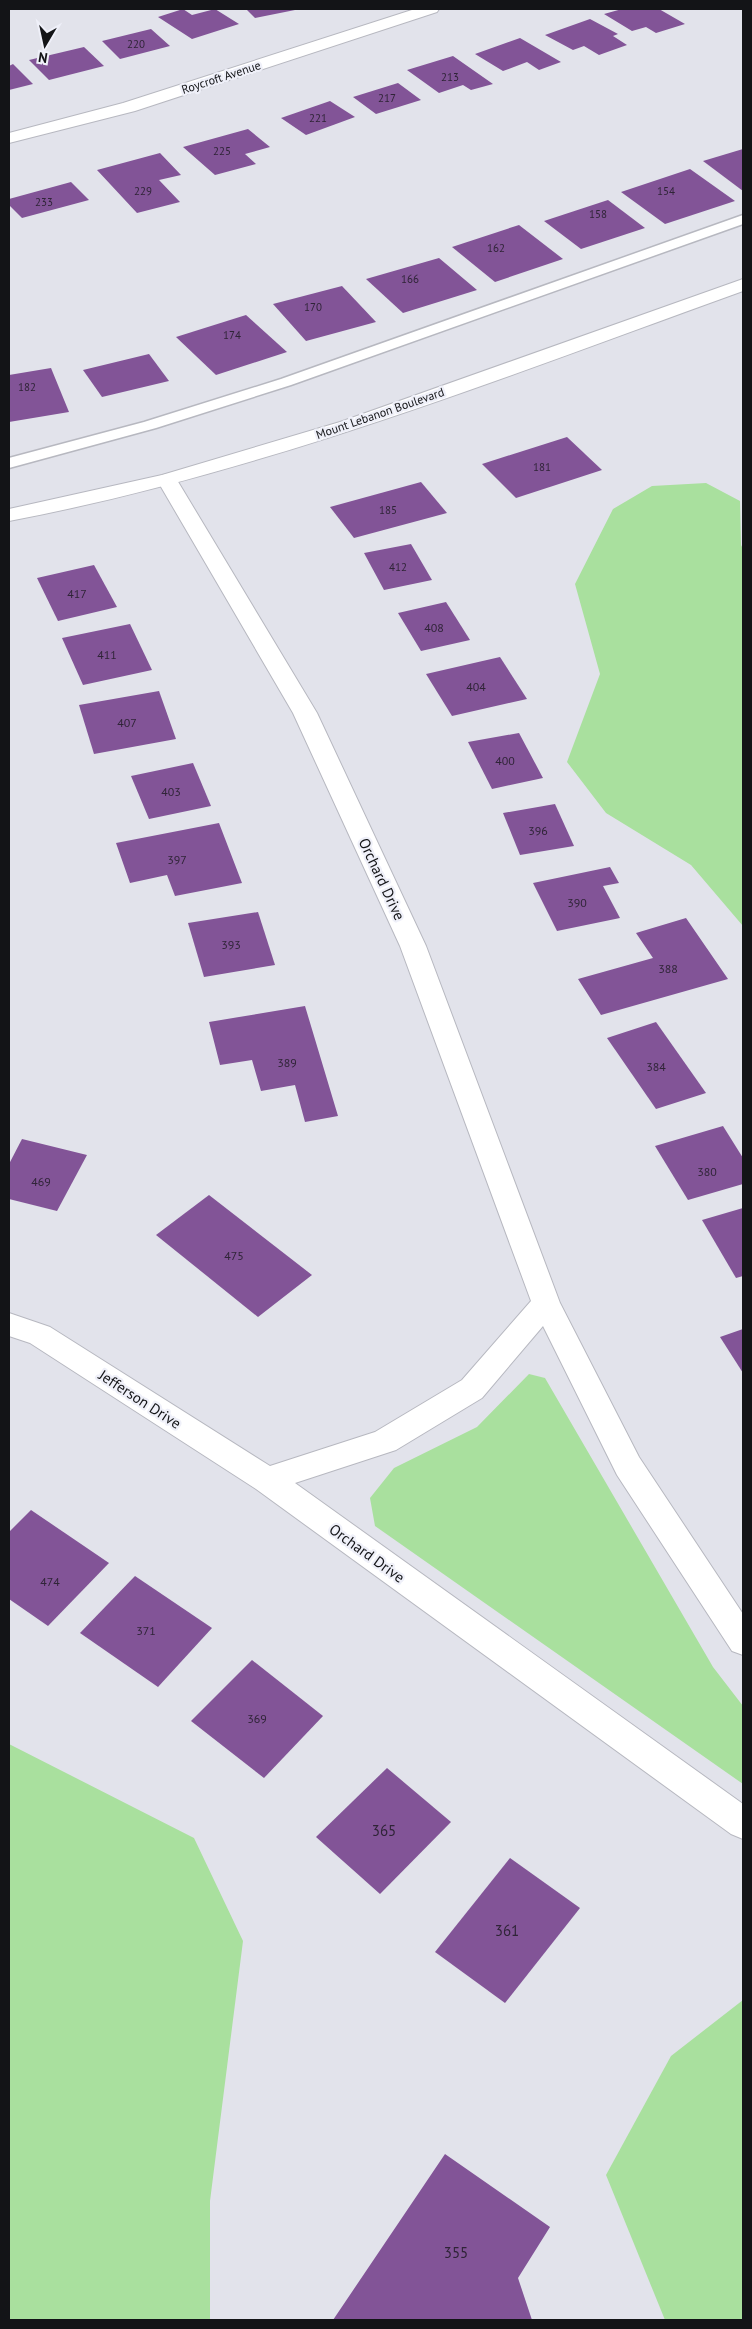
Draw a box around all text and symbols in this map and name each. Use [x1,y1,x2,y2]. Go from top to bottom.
north arrow [20,20,70,70]
house number: 220 [127,37,145,51]
text: N [37,48,49,67]
street label: Roycroft Avenue [180,57,262,97]
house number: 213 [441,70,459,84]
house number: 217 [378,91,396,105]
house number: 221 [309,111,327,125]
house number: 225 [213,144,231,158]
house number: 229 [134,184,152,198]
house number: 154 [657,184,675,198]
house number: 233 [35,195,53,209]
house number: 158 [589,207,607,221]
house number: 162 [487,241,505,255]
house number: 166 [401,272,419,286]
house number: 170 [304,300,322,314]
house number: 174 [223,328,241,342]
house number: 182 [18,380,36,394]
street label: Mount Lebanon Boulevard [314,384,446,442]
house number: 181 [533,460,551,474]
house number: 185 [379,503,397,517]
house number: 412 [389,560,407,574]
house number: 417 [67,586,87,601]
house number: 408 [424,620,444,635]
house number: 411 [97,647,117,662]
house number: 404 [466,679,486,694]
house number: 407 [117,715,137,730]
house number: 400 [495,753,515,768]
house number: 403 [161,784,181,799]
house number: 396 [528,823,548,838]
street label: Orchard Drive [355,835,409,923]
house number: 397 [167,852,187,867]
house number: 390 [567,895,587,910]
house number: 393 [221,937,241,952]
house number: 388 [658,961,678,976]
house number: 389 [277,1055,297,1070]
house number: 384 [646,1059,666,1074]
house number: 380 [697,1164,717,1179]
house number: 469 [31,1174,51,1189]
house number: 475 [224,1248,244,1263]
street label: Jefferson Drive [94,1365,185,1433]
street label: Orchard Drive [326,1519,408,1587]
house number: 474 [40,1574,60,1589]
house number: 371 [136,1623,156,1638]
house number: 369 [247,1711,267,1726]
house number: 365 [372,1821,396,1840]
house number: 361 [495,1921,519,1940]
house number: 355 [444,2243,468,2262]

